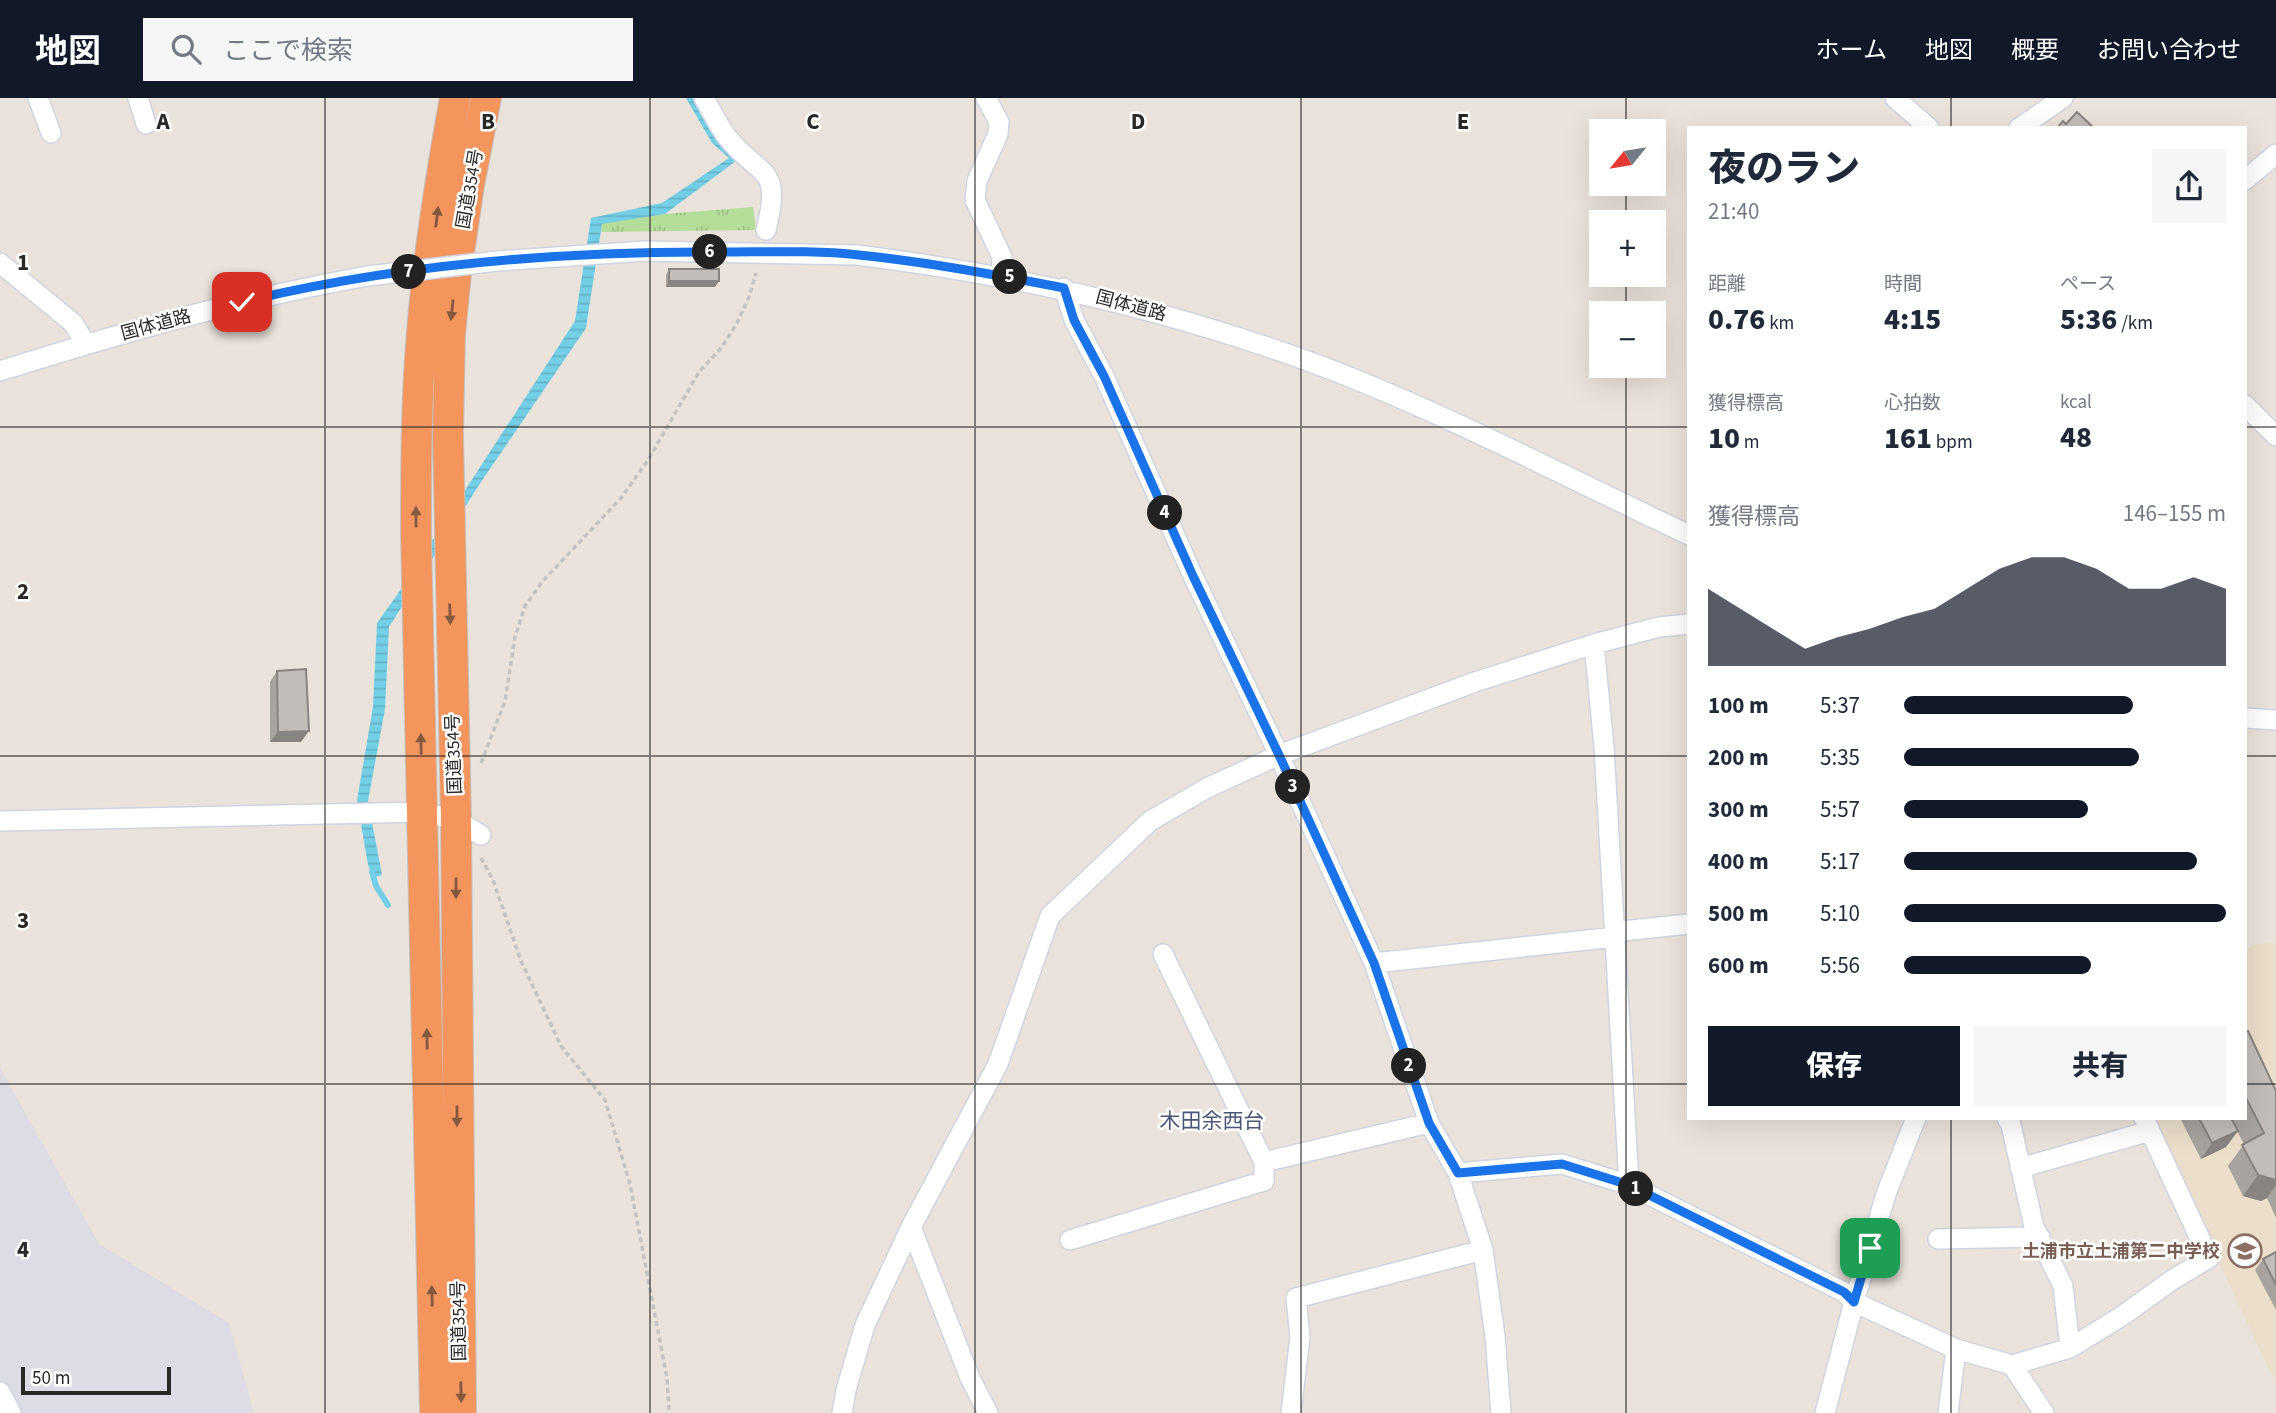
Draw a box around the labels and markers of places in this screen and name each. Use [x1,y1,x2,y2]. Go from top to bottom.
pin: 6 [692,234,728,270]
pin: 7 [392,254,426,290]
pin: 5 [992,260,1028,294]
pin [212,272,272,332]
pin: 4 [1148,496,1182,530]
pin: 3 [1276,770,1310,804]
pin: 2 [1392,1048,1426,1084]
pin: 1 [1618,1172,1654,1206]
pin [1840,1218,1900,1278]
school or university icon: 土浦市立土浦第二中学校 [2226,1232,2264,1270]
place label: 土浦市立土浦第二中学校 [2022,1239,2220,1264]

